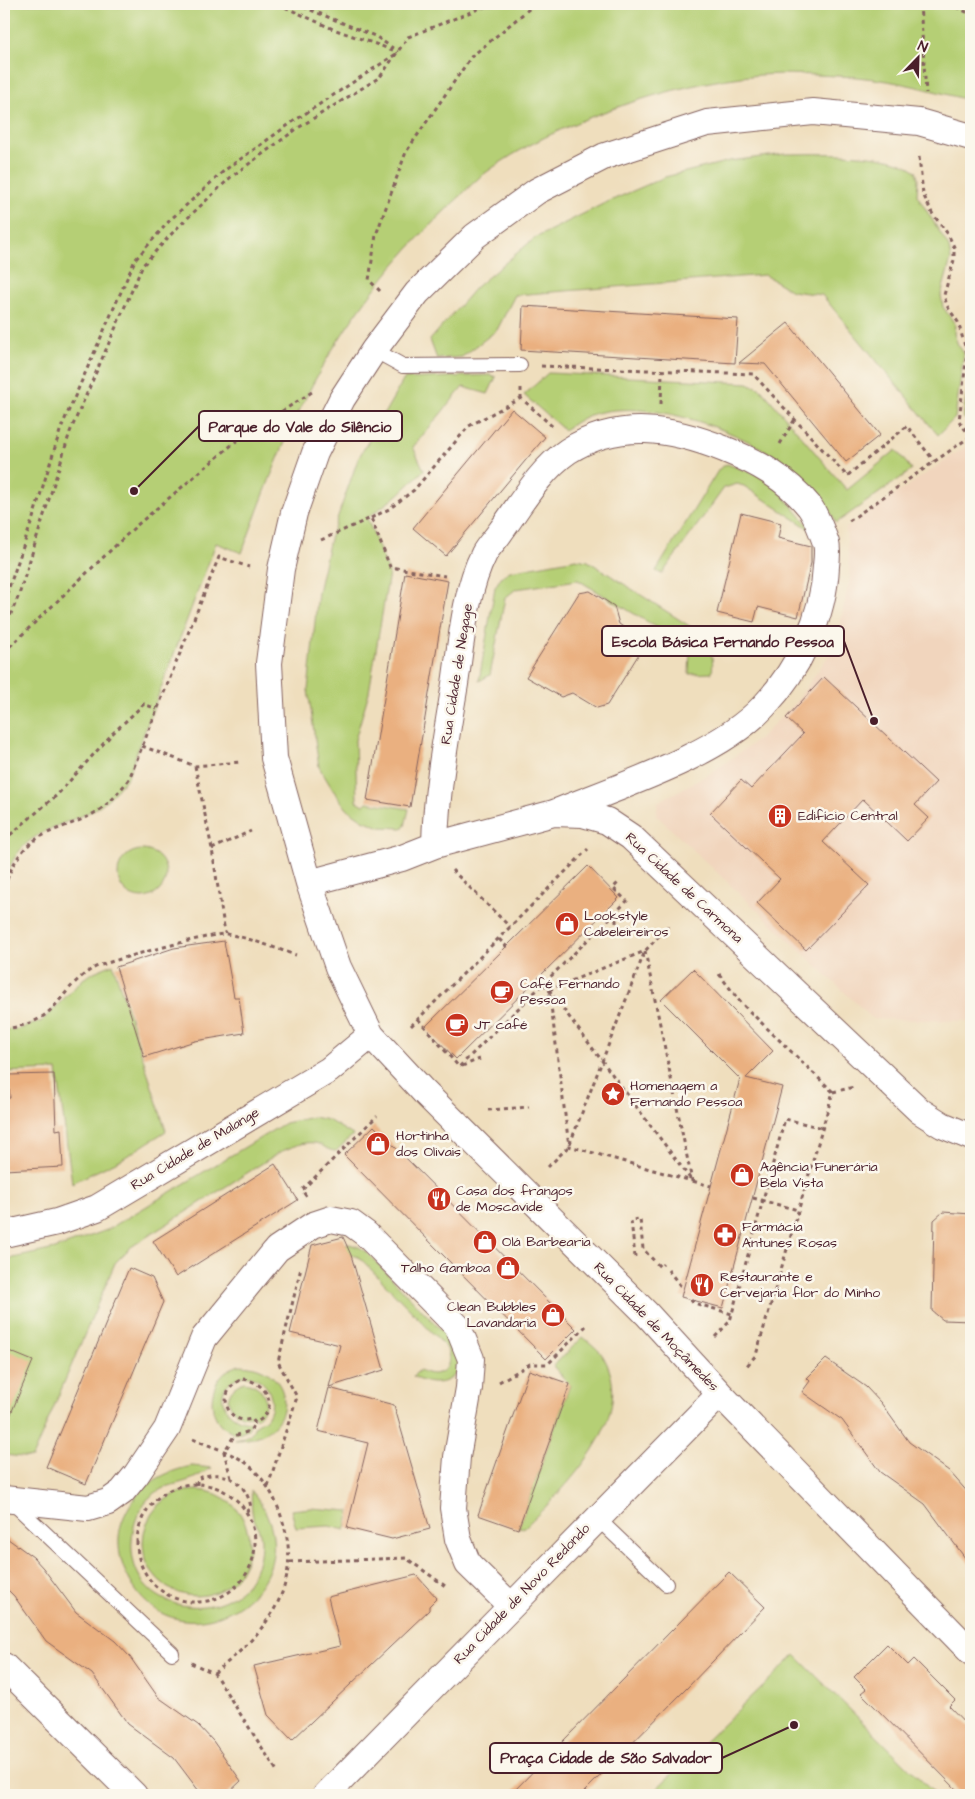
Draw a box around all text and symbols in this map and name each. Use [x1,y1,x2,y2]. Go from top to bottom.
north arrow [892,32,942,82]
text: N [915,36,931,58]
callout: Parque do Vale do Silêncio [199,411,402,441]
text: Parque do Vale do Silêncio [209,417,392,438]
street label: Rua Cidade de Negage [436,602,478,746]
callout: Escola Básica Fernando Pessoa [602,626,844,656]
text: Escola Básica Fernando Pessoa [612,632,834,653]
building icon: Edifício Central [767,803,793,829]
place label: Edifício Central [798,806,898,826]
street label: Rua Cidade de Carmona [621,828,747,948]
place label: Lookstyle Cabeleireiros [584,906,668,942]
shop icon: Lookstyle Cabeleireiros [554,911,580,937]
place label: Café Fernando Pessoa [520,974,620,1010]
cafe icon: Café Fernando Pessoa [489,979,515,1005]
cafe icon: JT café [444,1012,470,1038]
place label: JT café [474,1015,528,1035]
place label: Homenagem a Fernando Pessoa [630,1076,742,1112]
place icon: Homenagem a Fernando Pessoa [600,1081,626,1107]
street label: Rua Cidade de Malange [127,1102,263,1195]
place label: Hortinha dos Olivais [396,1126,461,1162]
shop icon: Hortinha dos Olivais [365,1131,391,1157]
place label: Agência Funerária Bela Vista [760,1157,878,1193]
shop icon: Agência Funerária Bela Vista [729,1162,755,1188]
place label: Casa dos frangos de Moscavide [456,1181,573,1217]
restaurant icon: Casa dos frangos de Moscavide [426,1186,452,1212]
place label: Farmácia Antunes Rosas [742,1217,837,1253]
pharmacy icon: Farmácia Antunes Rosas [712,1222,738,1248]
shop icon: Olá Barbearia [472,1229,498,1255]
place label: Olá Barbearia [502,1232,591,1252]
shop icon: Talho Gamboa [495,1255,521,1281]
place label: Talho Gamboa [401,1258,490,1278]
street label: Rua Cidade de Moçâmedes [589,1258,723,1396]
place label: Restaurante e Cervejaria flor do Minho [720,1267,880,1303]
restaurant icon: Restaurante e Cervejaria flor do Minho [689,1272,715,1298]
place label: Clean Bubbles Lavandaria [447,1297,536,1333]
shop icon: Clean Bubbles Lavandaria [540,1302,566,1328]
street label: Rua Cidade de Novo Redondo [449,1519,595,1669]
callout: Praça Cidade de São Salvador [490,1743,722,1773]
text: Praça Cidade de São Salvador [500,1748,713,1769]

